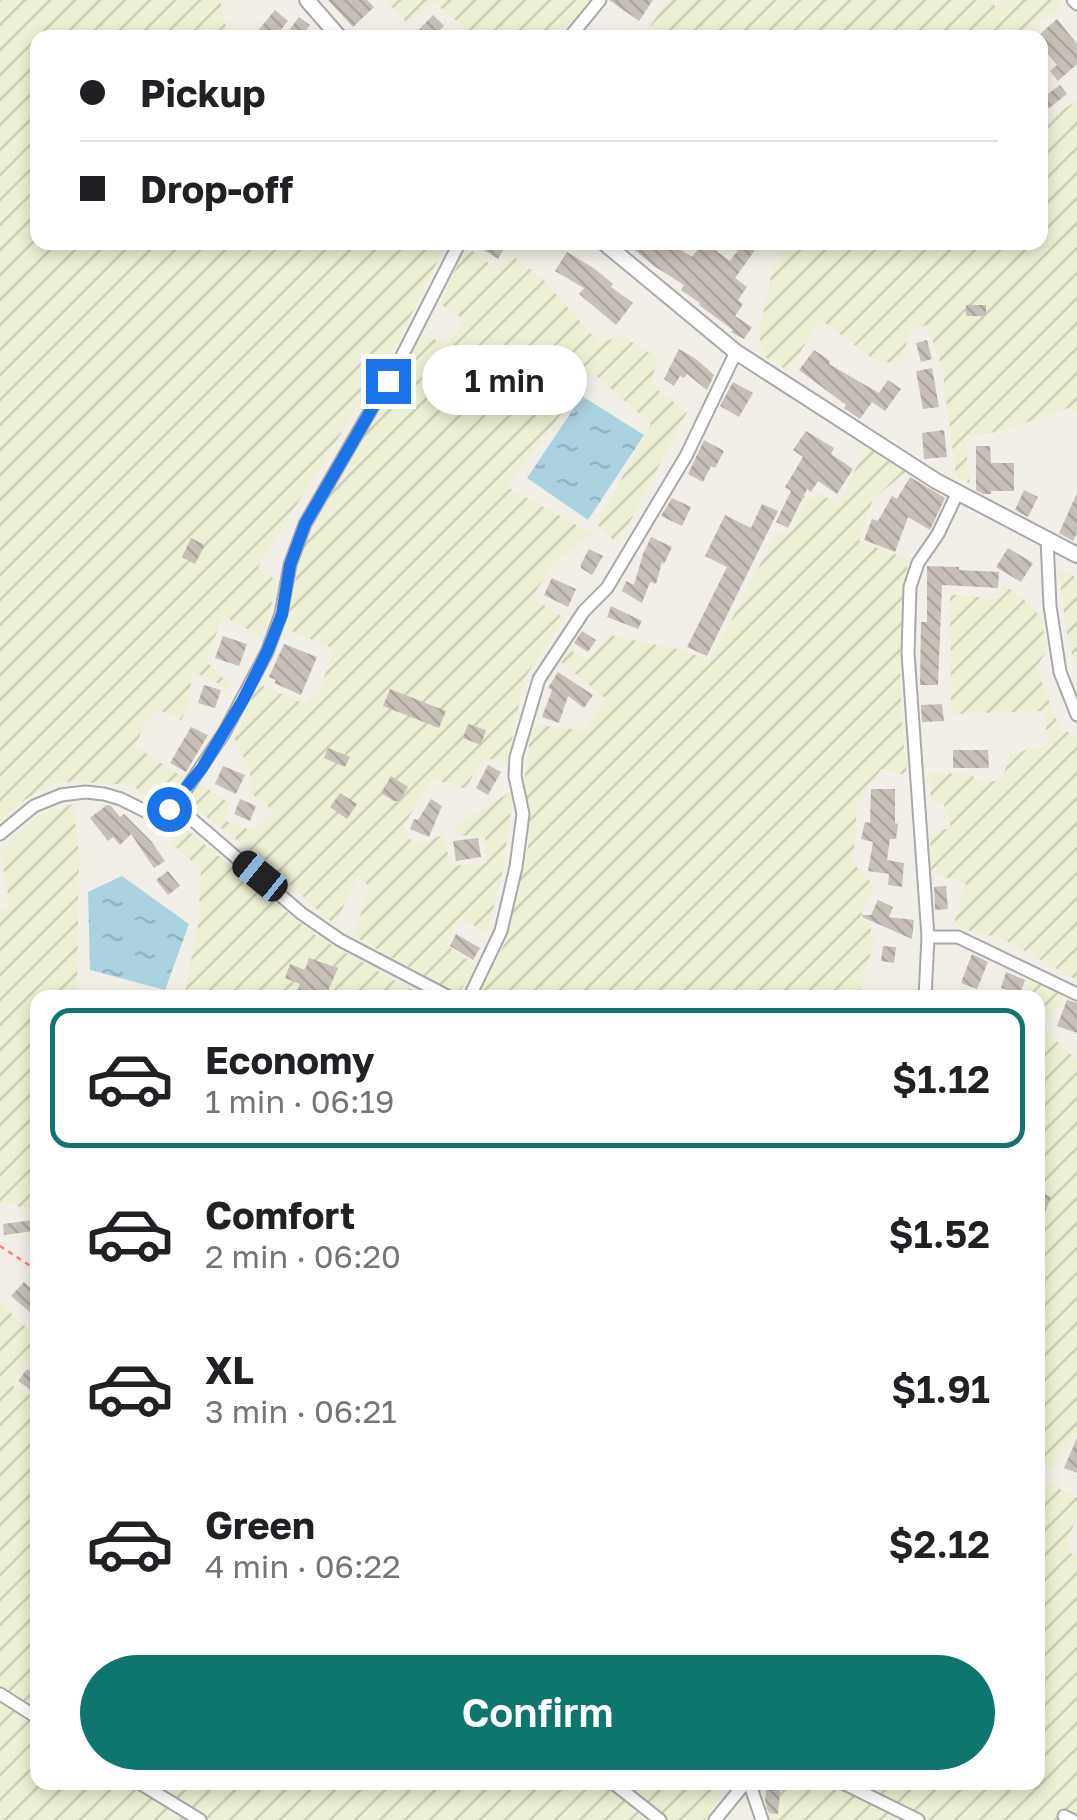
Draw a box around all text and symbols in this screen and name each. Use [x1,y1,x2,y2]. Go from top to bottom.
text: Pickup [140,70,266,115]
text: Drop-off [140,166,293,211]
callout: 1 min [423,346,588,416]
route end [366,359,411,404]
text: 1 min [464,361,545,399]
route start [147,787,192,832]
car [227,845,293,907]
icon: car [85,1033,175,1123]
text: Economy [205,1037,374,1082]
text: $1.12 [892,1056,990,1101]
text: 1 min · 06:19 [205,1082,394,1120]
icon: car [85,1188,175,1278]
text: Comfort [205,1192,355,1237]
text: $1.52 [889,1211,990,1256]
text: 2 min · 06:20 [205,1237,401,1275]
icon: car [85,1343,175,1433]
text: XL [205,1347,254,1392]
text: $1.91 [891,1366,990,1411]
text: 3 min · 06:21 [205,1392,397,1430]
icon: car [85,1498,175,1588]
text: Green [205,1502,315,1547]
text: $2.12 [889,1521,990,1566]
text: 4 min · 06:22 [205,1547,401,1585]
button: Confirm [80,1655,995,1770]

